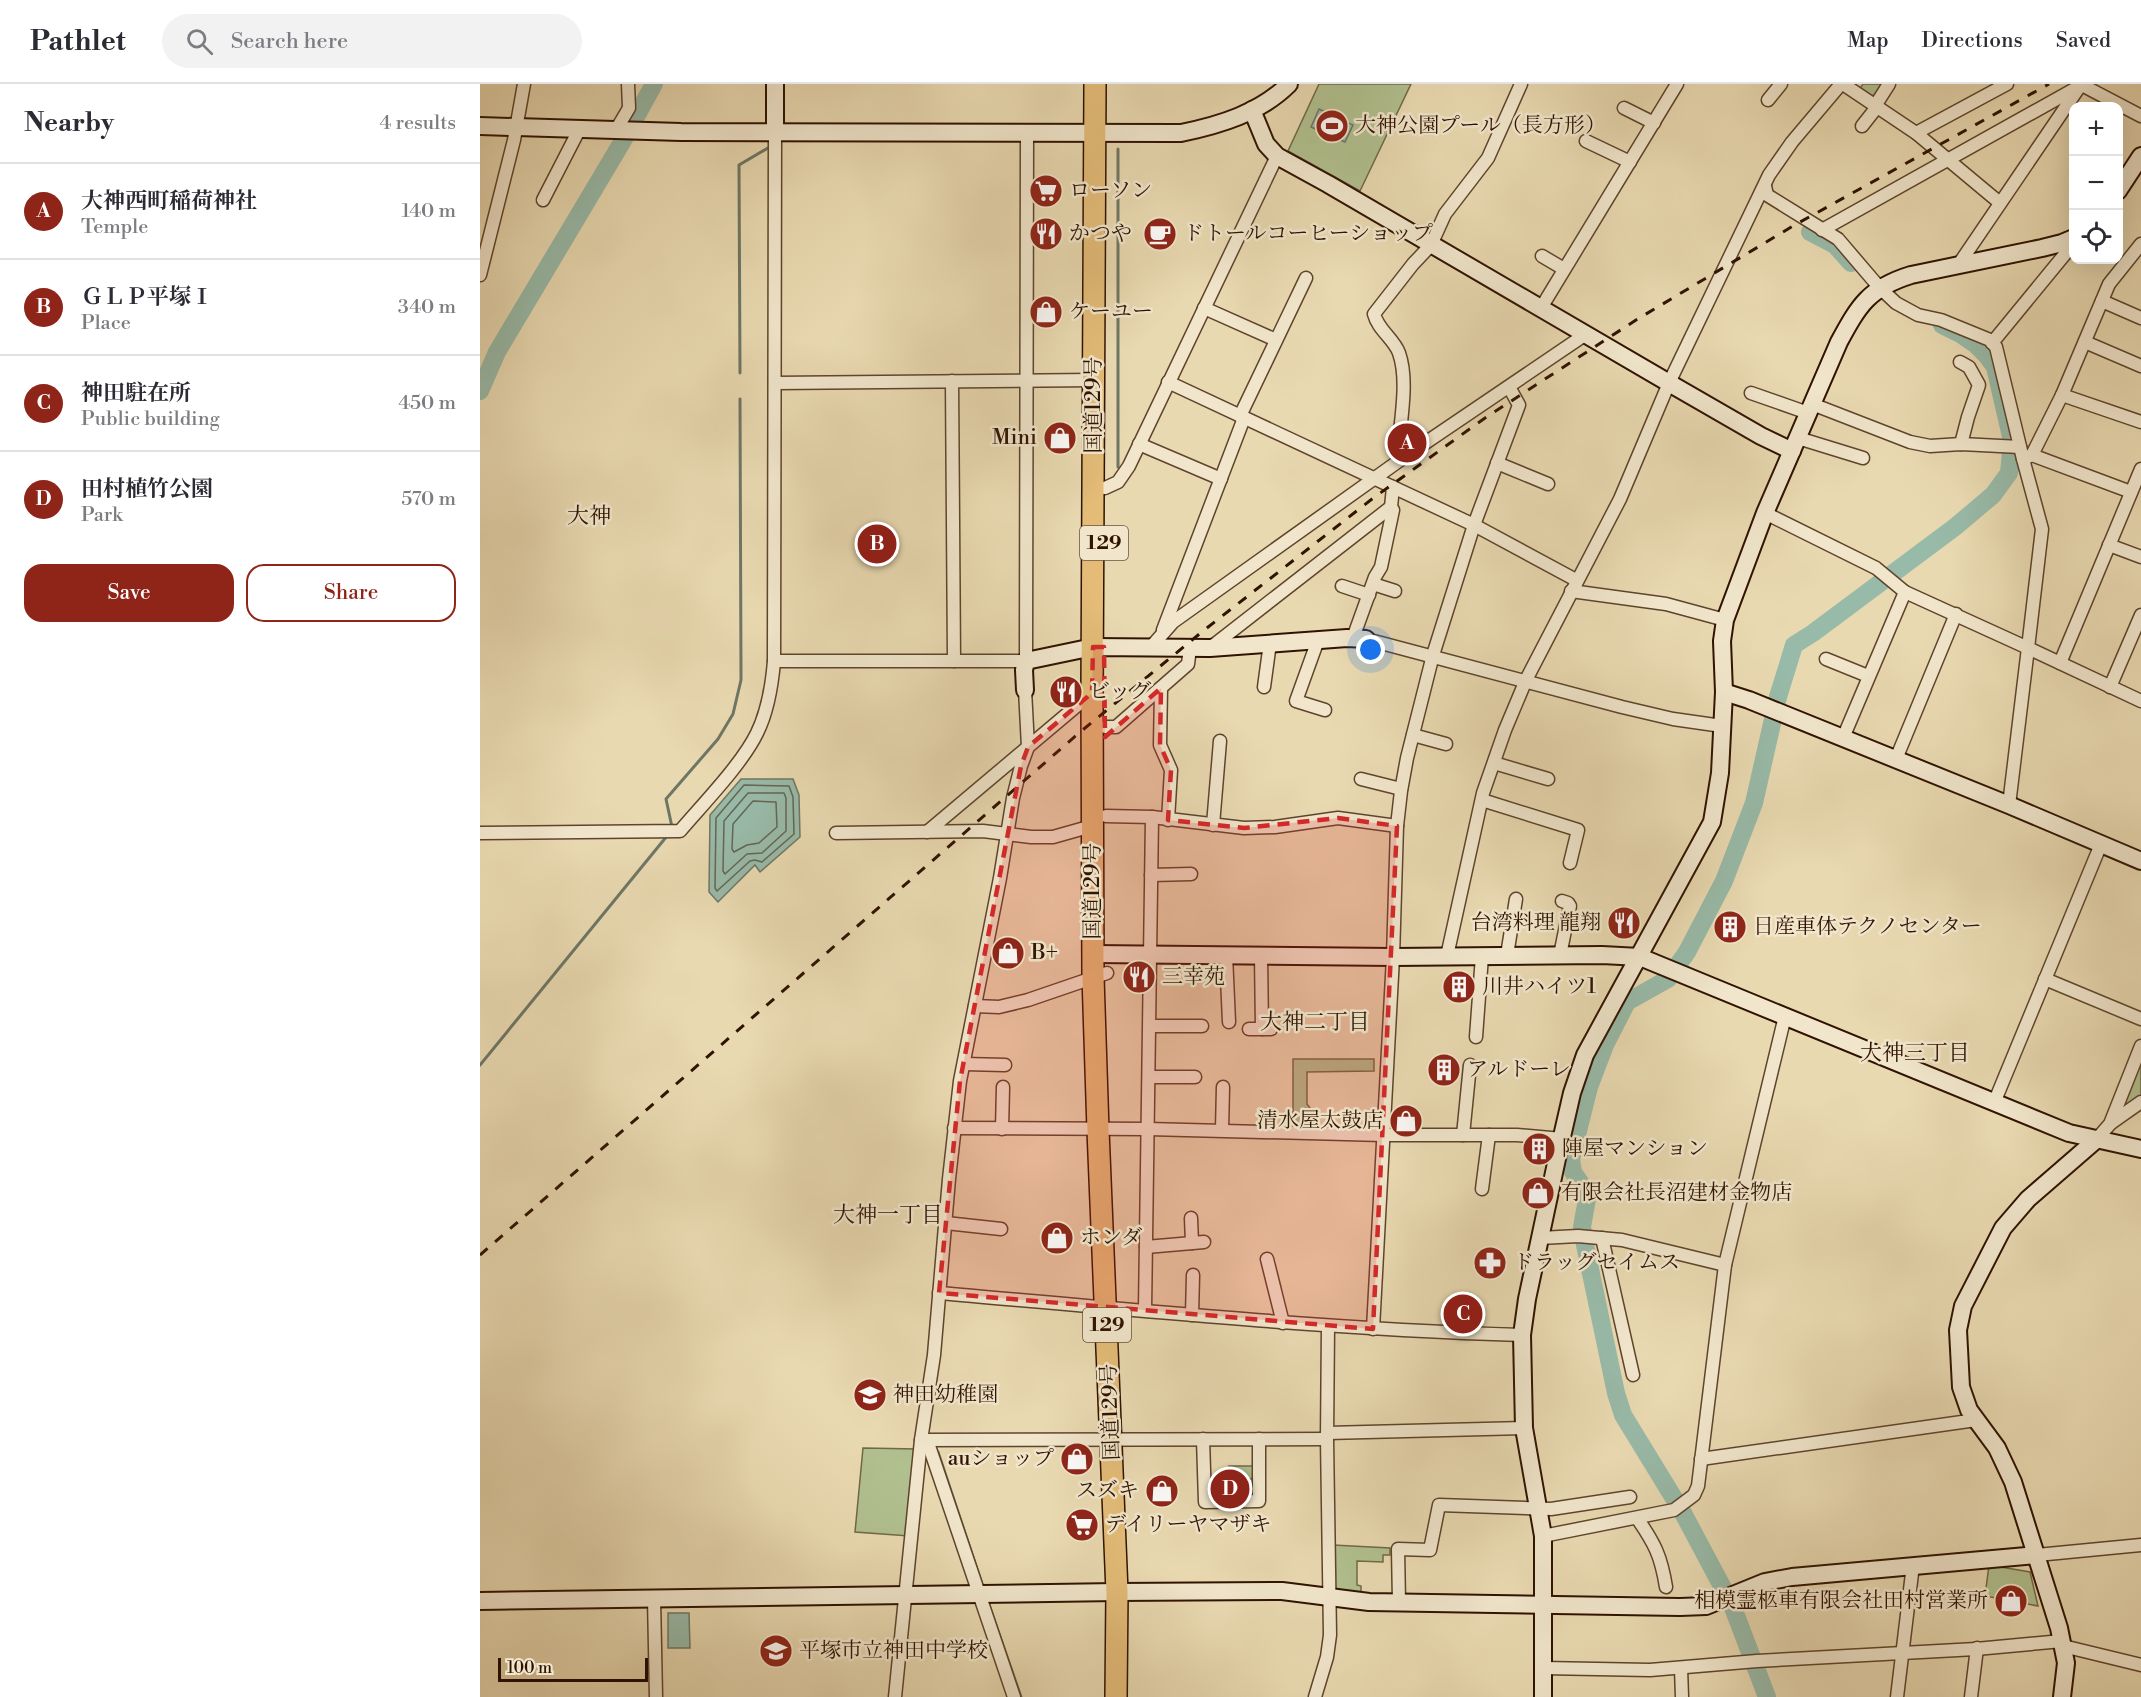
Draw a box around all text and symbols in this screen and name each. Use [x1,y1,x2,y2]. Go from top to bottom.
search box [162,14,582,68]
text: Pathlet [30,24,126,59]
icon: search [183,25,216,58]
text: Search here [231,28,348,55]
text: Map [1847,28,1889,54]
text: Directions [1922,28,2023,54]
text: Saved [2056,28,2111,54]
map controls [2069,102,2123,264]
button: + [2069,102,2123,156]
text: Nearby [24,107,114,139]
sports icon: 大神公園プール（長方形） [1314,108,1350,144]
text: 4 results [379,111,456,136]
place label: 大神公園プール（長方形） [1355,113,1606,139]
button: − [2069,156,2123,210]
supermarket icon: ローソン [1028,173,1064,209]
place label: ローソン [1069,178,1152,204]
text: 大神西町稲荷神社 [81,188,257,215]
text: A [36,199,51,224]
text: 140 m [401,199,456,224]
button: locate [2069,210,2123,264]
text: Temple [81,215,148,240]
restaurant icon: かつや [1028,216,1064,252]
cafe icon: ドトールコーヒーショップ [1142,216,1178,252]
place label: かつや [1069,221,1132,247]
place label: ドトールコーヒーショップ [1183,221,1433,247]
text: ＧＬＰ平塚Ⅰ [81,284,213,311]
shop icon: ケーユー [1028,294,1064,330]
text: B [36,295,51,320]
text: 340 m [398,295,456,320]
place label: ケーユー [1069,299,1153,325]
text: Place [81,311,131,336]
street label: 国道129号 [1081,356,1107,454]
text: 神田駐在所 [81,380,191,407]
text: C [36,391,51,416]
text: 450 m [398,391,456,416]
text: Public building [81,407,220,432]
shop icon: Mini [1042,420,1078,456]
pin: A [1388,420,1426,466]
place label: Mini [992,425,1037,451]
text: 田村植竹公園 [81,476,213,503]
text: D [36,487,51,512]
text: 570 m [401,487,456,512]
text: Park [81,503,123,528]
district label: 大神 [567,503,611,530]
pin: B [858,522,896,566]
road number: 129 [1080,526,1128,560]
button: Save [24,564,234,622]
button: Share [246,564,456,622]
your location [1356,635,1385,664]
restaurant icon: ビッグ [1048,674,1084,710]
place label: ビッグ [1089,679,1151,705]
street label: 国道129号 [1080,842,1106,940]
restaurant icon: 台湾料理 龍翔 [1606,905,1642,941]
building icon: 日産車体テクノセンター [1712,909,1748,945]
place label: 台湾料理 龍翔 [1471,910,1601,936]
place label: 日産車体テクノセンター [1753,914,1982,940]
shop icon: B+ [990,935,1026,971]
place label: B+ [1030,940,1058,966]
restaurant icon: 三幸苑 [1121,959,1157,995]
place label: 三幸苑 [1162,964,1225,990]
building icon: 川井ハイツ1 [1441,969,1477,1005]
place label: 川井ハイツ1 [1482,974,1596,1000]
district label: 大神二丁目 [1260,1009,1370,1036]
district label: 大神三丁目 [1860,1040,1970,1067]
building icon: アルドーレ [1426,1052,1462,1088]
place label: アルドーレ [1467,1057,1571,1083]
shop icon: 清水屋太鼓店 [1388,1103,1424,1139]
place label: 清水屋太鼓店 [1257,1108,1383,1134]
building icon: 陣屋マンション [1521,1131,1557,1167]
place label: 陣屋マンション [1562,1136,1708,1162]
shop icon: 有限会社長沼建材金物店 [1520,1175,1556,1211]
place label: 有限会社長沼建材金物店 [1561,1180,1792,1206]
district label: 大神一丁目 [833,1202,943,1229]
shop icon: ホンダ [1039,1220,1075,1256]
place label: ホンダ [1080,1225,1142,1251]
pharmacy icon: ドラッグセイムス [1472,1245,1508,1281]
place label: ドラッグセイムス [1513,1250,1680,1276]
pin: C [1444,1292,1482,1336]
road number: 129 [1083,1308,1131,1342]
street label: 国道129号 [1096,1363,1126,1461]
school or university icon: 神田幼稚園 [852,1377,888,1413]
place label: 神田幼稚園 [893,1382,998,1408]
shop icon: auショップ [1059,1441,1095,1477]
place label: auショップ [948,1446,1054,1472]
pin: D [1210,1466,1250,1512]
shop icon: スズキ [1144,1473,1180,1509]
place label: スズキ [1076,1478,1139,1504]
supermarket icon: デイリーヤマザキ [1064,1507,1100,1543]
place label: デイリーヤマザキ [1105,1512,1272,1538]
shop icon: 相模霊柩車有限会社田村営業所 [1993,1583,2029,1619]
place label: 相模霊柩車有限会社田村営業所 [1694,1588,1988,1614]
school or university icon: 平塚市立神田中学校 [758,1633,794,1669]
place label: 平塚市立神田中学校 [799,1638,988,1664]
scale bar [498,1655,648,1682]
text: 100 m [507,1658,552,1678]

